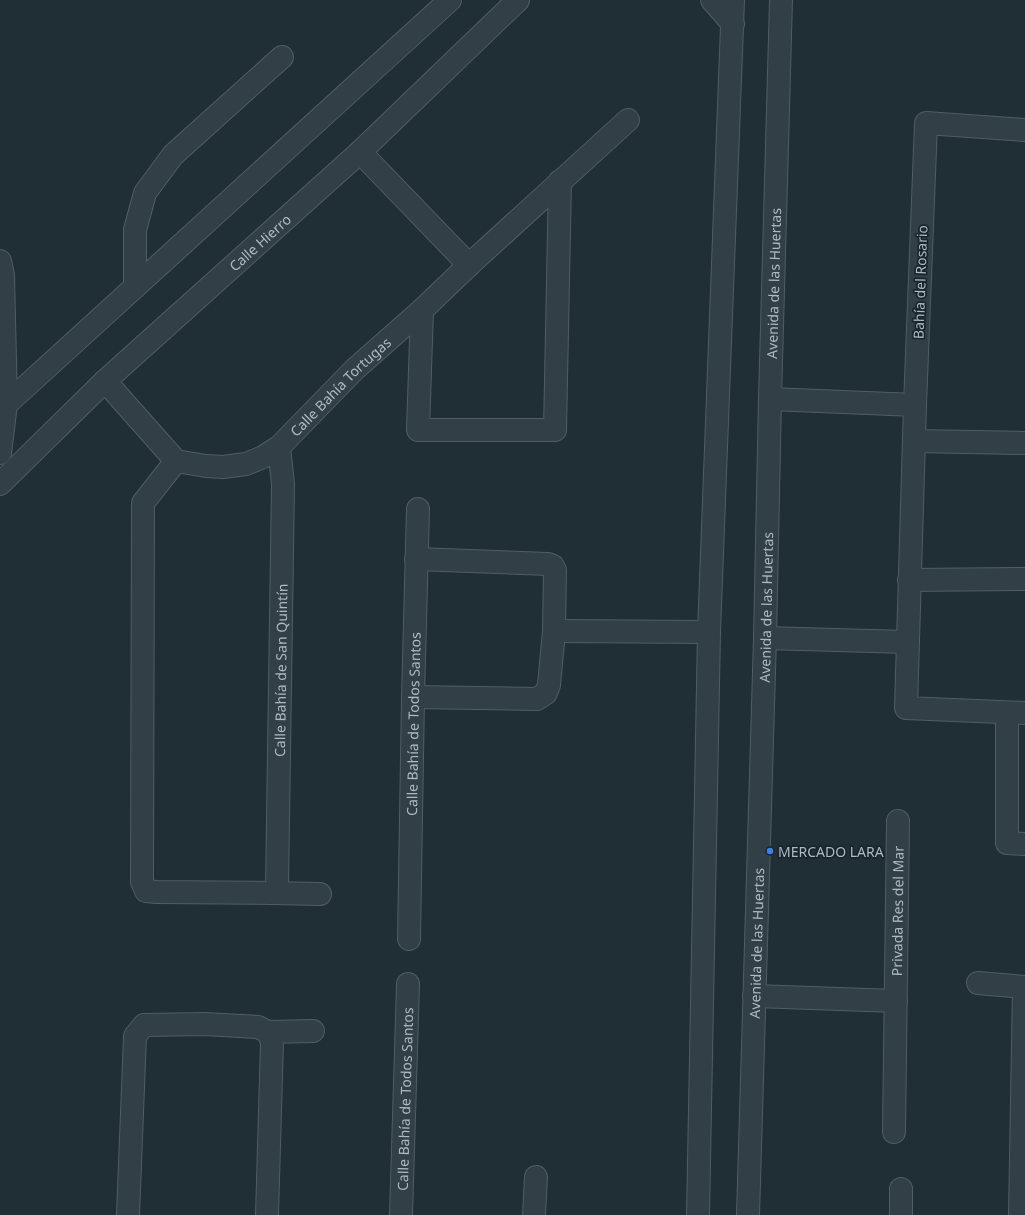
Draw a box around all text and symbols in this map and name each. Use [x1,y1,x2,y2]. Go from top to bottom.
street label: Avenida de las Huertas [762,207,785,359]
street label: Calle Hierro [225,209,295,275]
street label: Bahía del Rosario [909,225,931,339]
street label: Calle Bahía Tortugas [285,332,395,440]
street label: Avenida de las Huertas [754,531,777,683]
street label: Calle Bahía de San Quintín [269,583,291,757]
street label: Calle Bahía de Todos Santos [402,632,424,816]
place label: MERCADO LARA [778,842,884,861]
marker: MERCADO LARA [765,846,775,856]
street label: Privada Res del Mar [887,846,907,976]
street label: Avenida de las Huertas [744,867,768,1019]
street label: Calle Bahía de Todos Santos [392,1007,417,1191]

